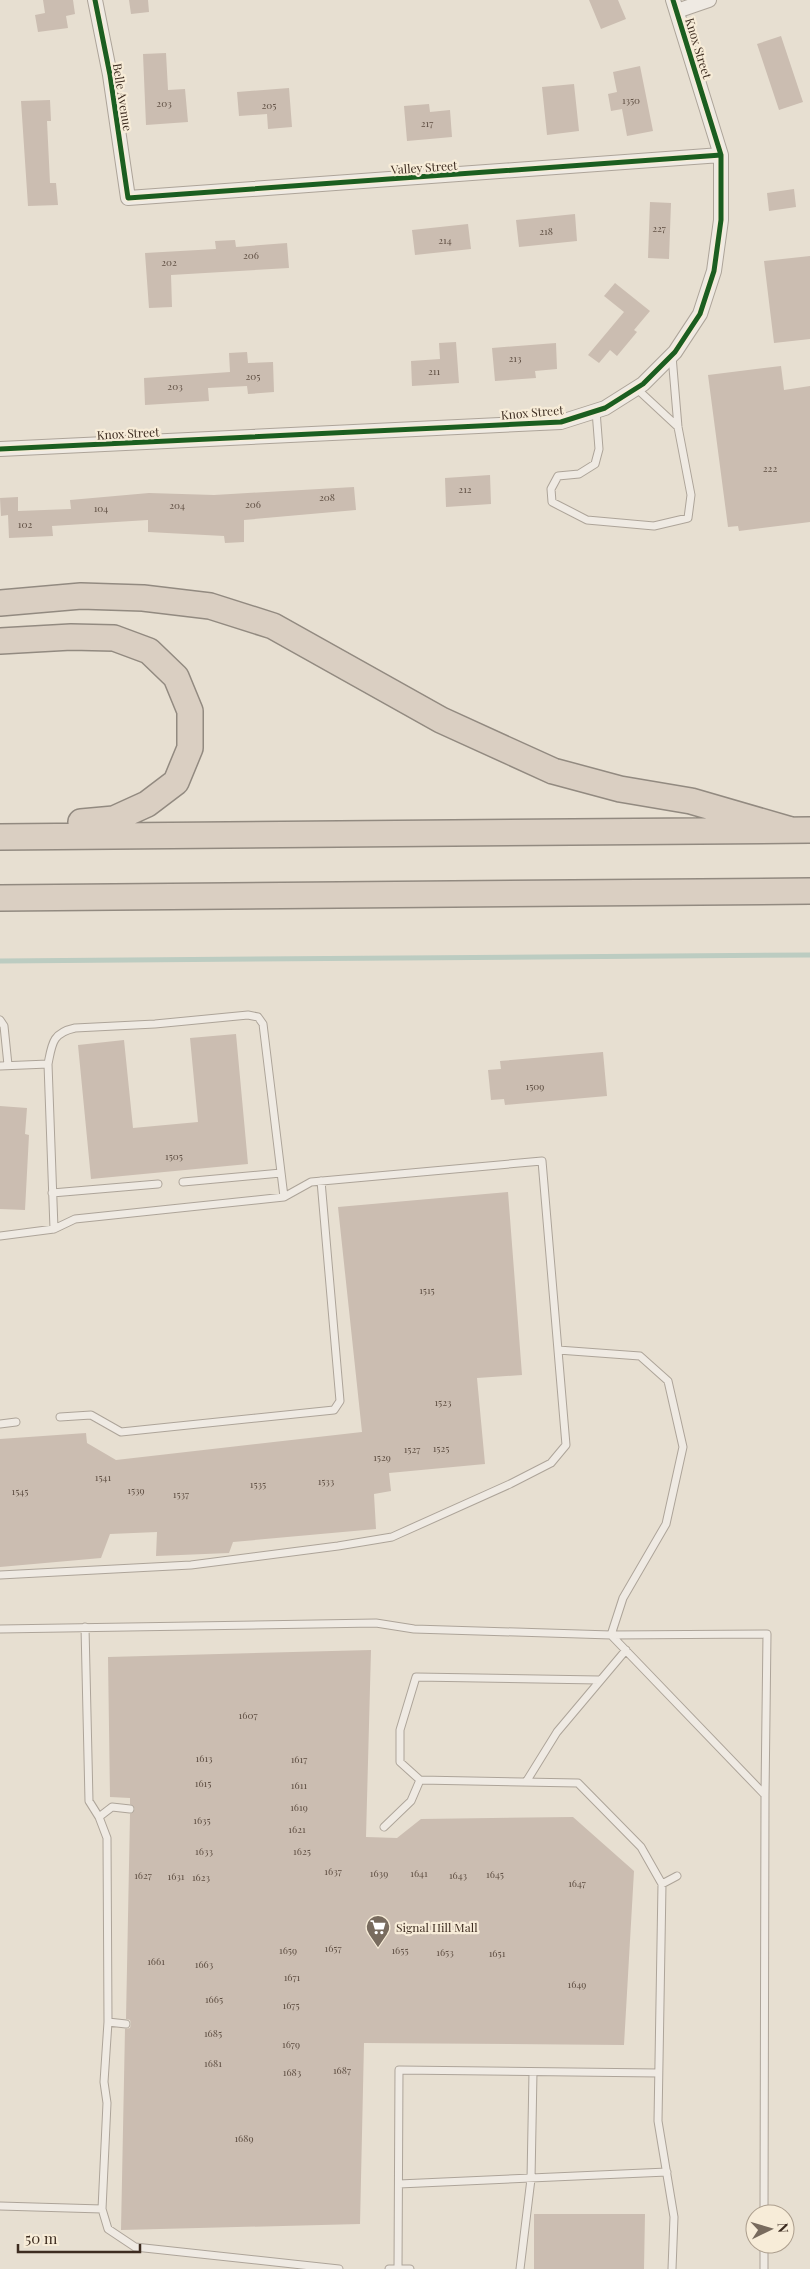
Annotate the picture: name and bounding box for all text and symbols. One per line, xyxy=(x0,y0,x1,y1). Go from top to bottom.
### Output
street label: Knox Street xyxy=(682,16,716,81)
street label: Belle Avenue xyxy=(110,62,136,132)
house number: 1350 xyxy=(622,93,640,107)
house number: 203 xyxy=(156,96,172,110)
house number: 205 xyxy=(262,98,276,112)
house number: 217 xyxy=(421,116,433,130)
street label: Valley Street xyxy=(389,157,458,177)
house number: 227 xyxy=(652,221,666,235)
house number: 218 xyxy=(539,224,553,238)
house number: 214 xyxy=(438,233,452,247)
house number: 206 xyxy=(243,248,259,262)
house number: 202 xyxy=(161,255,177,269)
house number: 213 xyxy=(509,351,522,365)
house number: 211 xyxy=(428,364,440,378)
house number: 205 xyxy=(246,369,260,383)
house number: 203 xyxy=(167,379,183,393)
street label: Knox Street xyxy=(500,401,565,423)
street label: Knox Street xyxy=(96,423,160,443)
house number: 222 xyxy=(763,461,777,475)
house number: 212 xyxy=(458,482,472,496)
house number: 208 xyxy=(319,490,335,504)
house number: 206 xyxy=(245,497,261,511)
house number: 204 xyxy=(169,498,185,512)
house number: 104 xyxy=(94,501,108,515)
house number: 102 xyxy=(18,517,32,531)
house number: 1509 xyxy=(526,1079,544,1093)
house number: 1505 xyxy=(165,1149,183,1163)
house number: 1515 xyxy=(419,1283,435,1297)
house number: 1523 xyxy=(434,1395,452,1409)
house number: 1525 xyxy=(433,1441,449,1455)
house number: 1527 xyxy=(404,1442,420,1456)
house number: 1529 xyxy=(373,1450,391,1464)
house number: 1541 xyxy=(95,1470,111,1484)
house number: 1533 xyxy=(318,1474,335,1488)
house number: 1535 xyxy=(250,1477,266,1491)
house number: 1539 xyxy=(127,1483,145,1497)
house number: 1545 xyxy=(12,1484,28,1498)
house number: 1537 xyxy=(173,1487,189,1501)
house number: 1607 xyxy=(239,1708,257,1722)
house number: 1613 xyxy=(196,1751,213,1765)
house number: 1617 xyxy=(291,1752,307,1766)
house number: 1615 xyxy=(195,1776,211,1790)
house number: 1611 xyxy=(291,1778,307,1792)
house number: 1619 xyxy=(290,1800,308,1814)
house number: 1635 xyxy=(193,1813,211,1827)
house number: 1621 xyxy=(288,1822,306,1836)
house number: 1633 xyxy=(195,1844,213,1858)
house number: 1625 xyxy=(293,1844,311,1858)
house number: 1637 xyxy=(324,1864,342,1878)
house number: 1639 xyxy=(370,1866,388,1880)
house number: 1641 xyxy=(410,1866,428,1880)
house number: 1645 xyxy=(486,1867,504,1881)
house number: 1627 xyxy=(134,1868,152,1882)
house number: 1643 xyxy=(449,1868,468,1882)
house number: 1631 xyxy=(167,1869,185,1883)
house number: 1623 xyxy=(192,1870,211,1884)
house number: 1647 xyxy=(568,1876,586,1890)
supermarket icon: Signal Hill Mall xyxy=(365,1914,391,1948)
place label: Signal Hill Mall xyxy=(396,1919,478,1935)
house number: 1657 xyxy=(324,1941,342,1955)
house number: 1659 xyxy=(279,1943,297,1957)
house number: 1655 xyxy=(391,1943,409,1957)
house number: 1653 xyxy=(436,1945,454,1959)
house number: 1651 xyxy=(489,1946,506,1960)
house number: 1661 xyxy=(147,1954,165,1968)
house number: 1663 xyxy=(195,1957,214,1971)
house number: 1671 xyxy=(284,1970,301,1984)
house number: 1649 xyxy=(568,1977,586,1991)
house number: 1665 xyxy=(205,1992,223,2006)
house number: 1675 xyxy=(282,1998,300,2012)
house number: 1685 xyxy=(204,2026,222,2040)
house number: 1679 xyxy=(282,2037,300,2051)
house number: 1681 xyxy=(204,2056,222,2070)
house number: 1687 xyxy=(333,2063,351,2077)
house number: 1683 xyxy=(283,2065,302,2079)
house number: 1689 xyxy=(234,2131,254,2145)
north arrow xyxy=(745,2204,795,2254)
scale bar xyxy=(18,2222,140,2254)
text: N xyxy=(774,2222,793,2234)
text: 50 m xyxy=(25,2228,58,2248)

